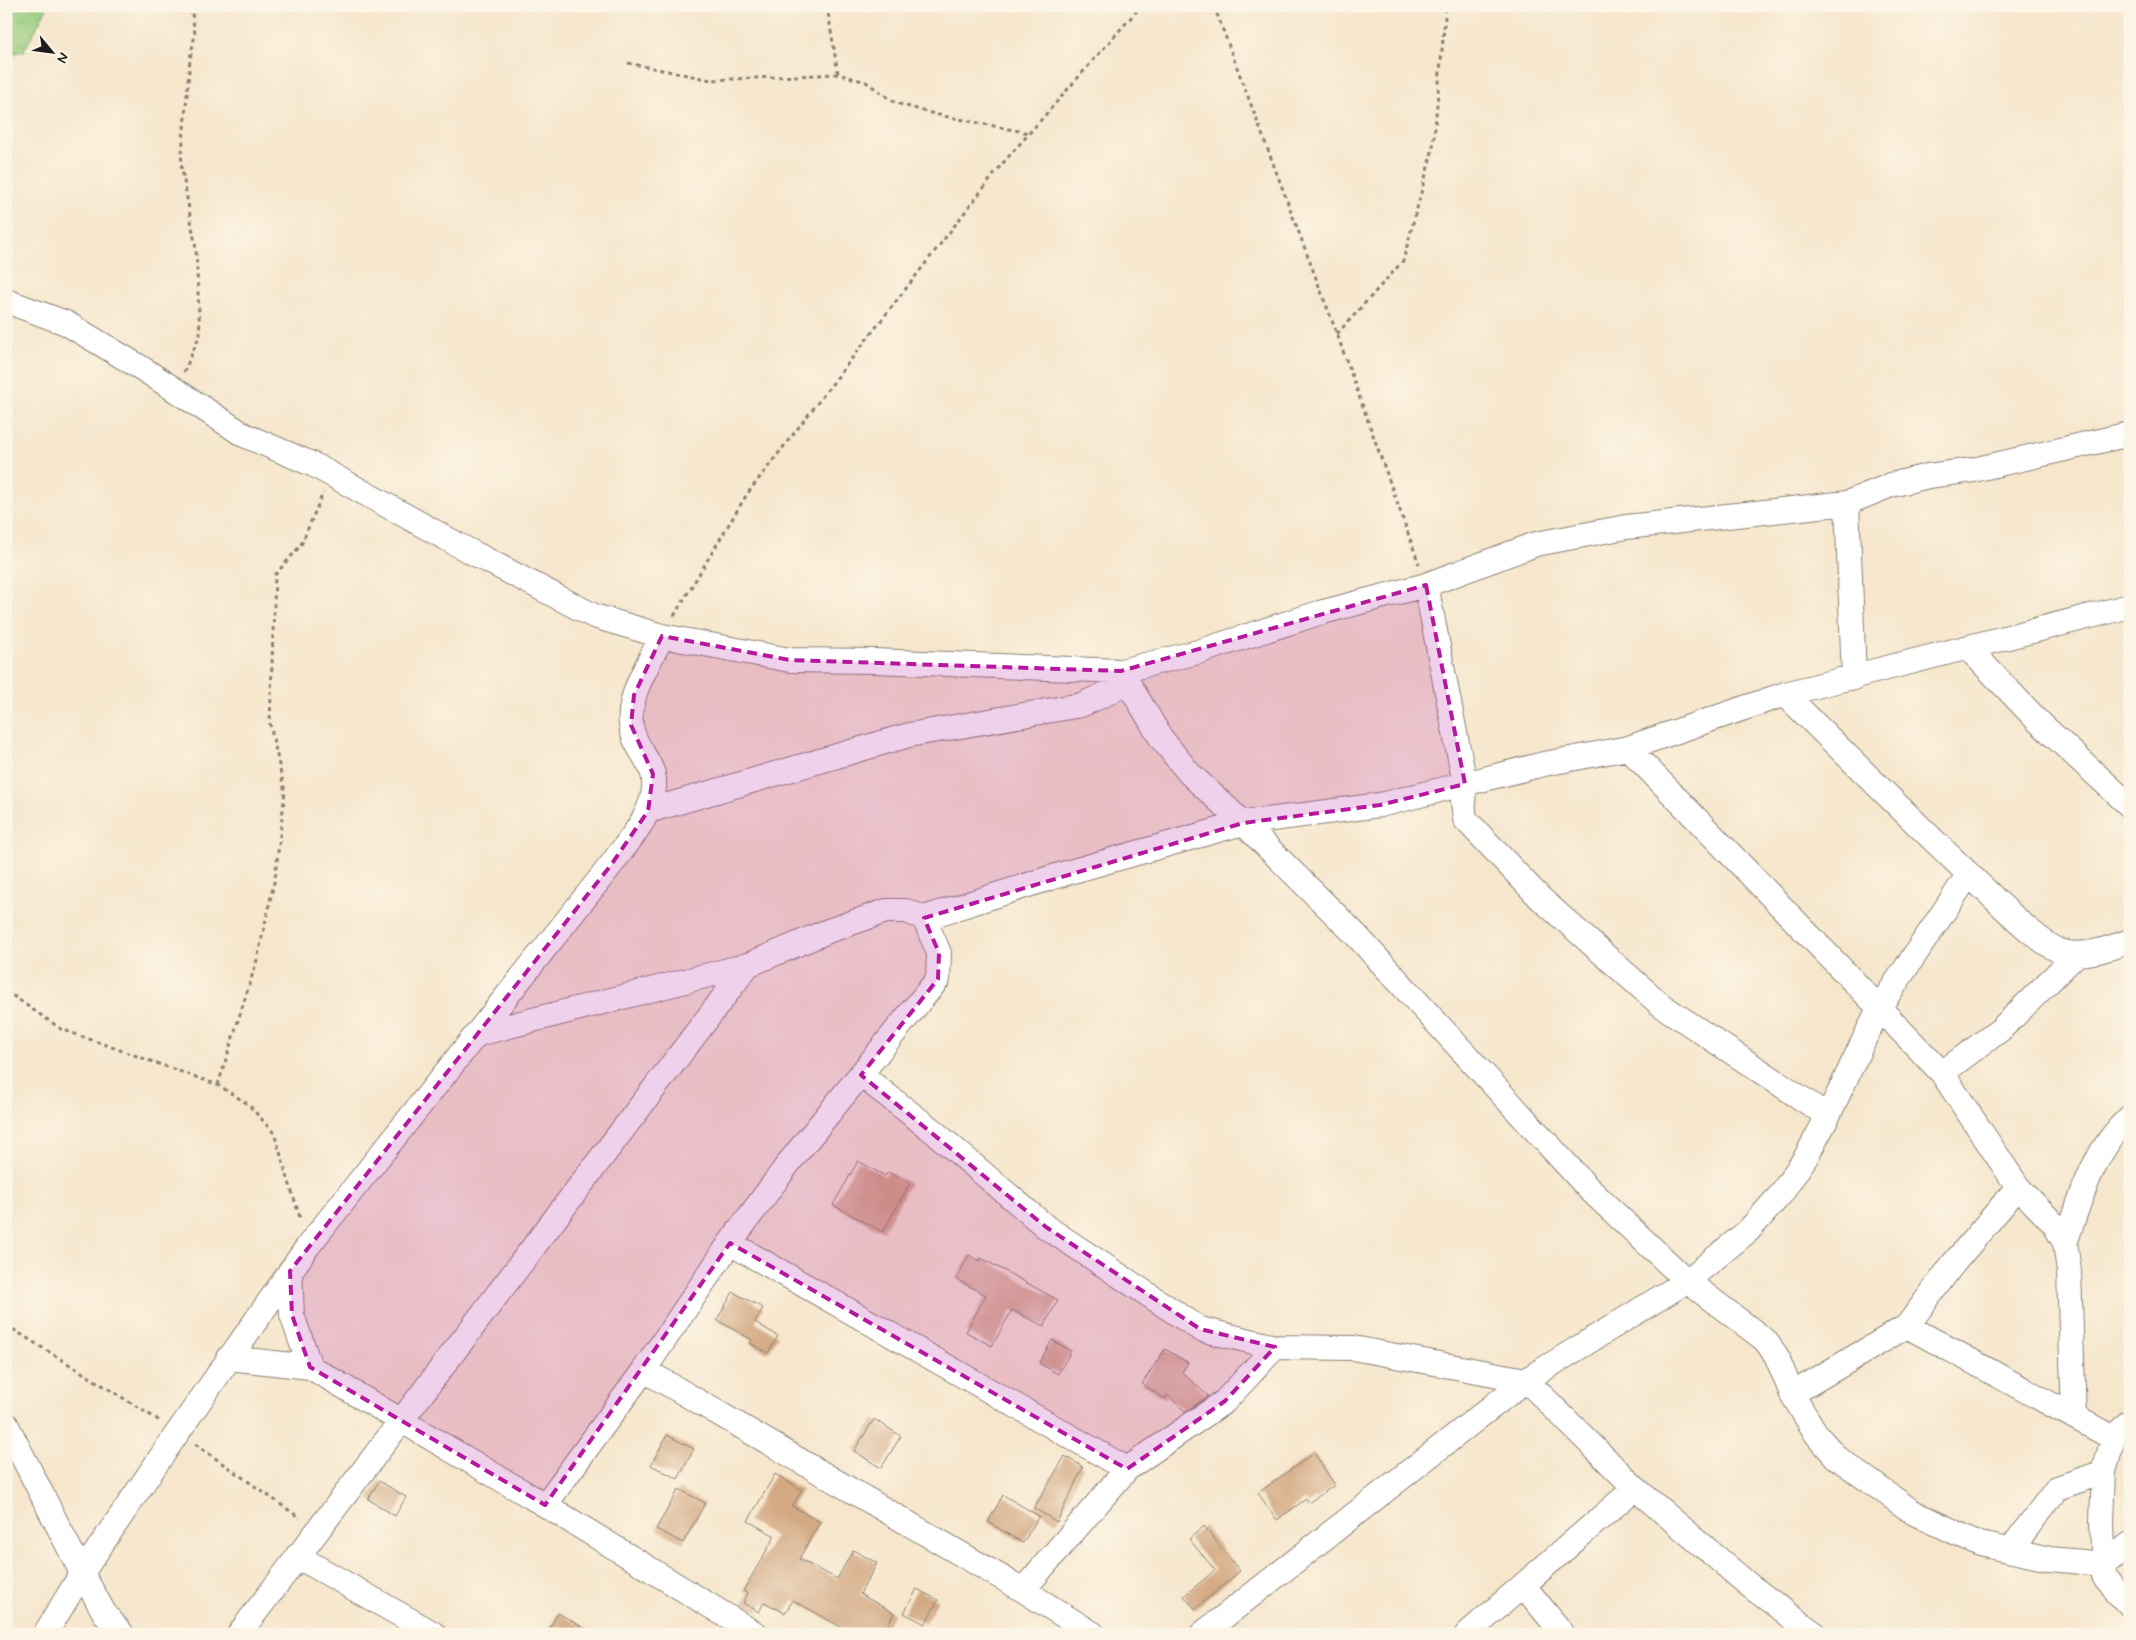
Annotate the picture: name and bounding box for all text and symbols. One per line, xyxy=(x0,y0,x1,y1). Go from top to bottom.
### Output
north arrow xyxy=(28,28,78,78)
text: N xyxy=(52,49,73,66)

